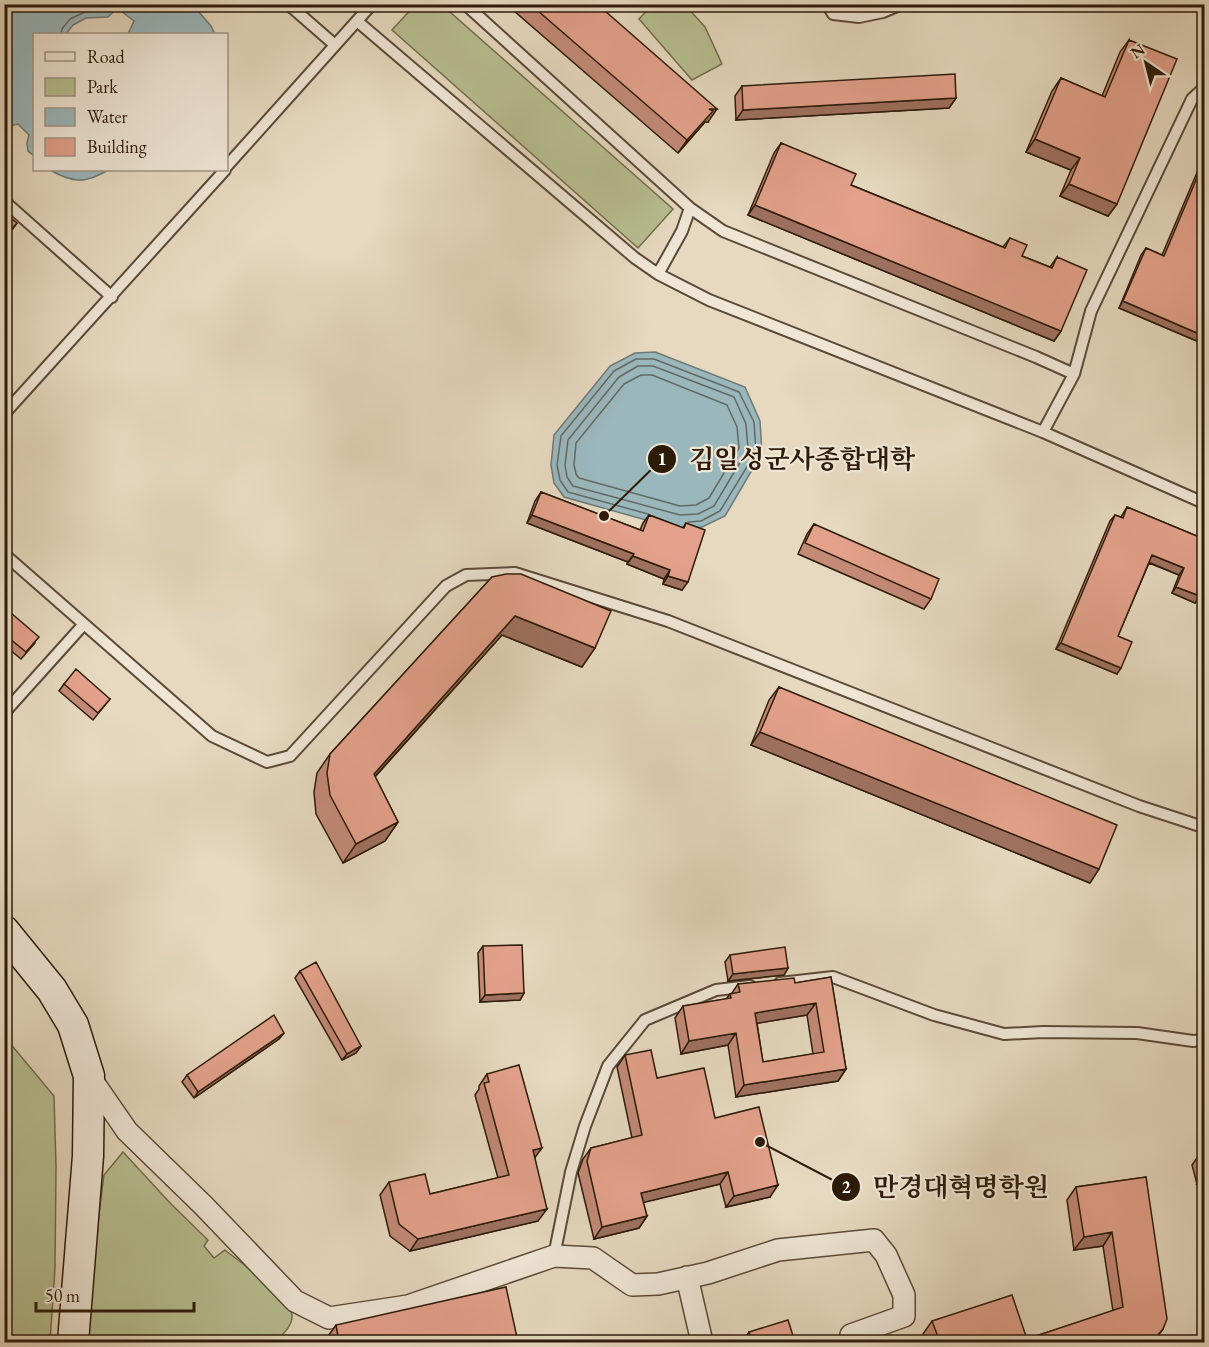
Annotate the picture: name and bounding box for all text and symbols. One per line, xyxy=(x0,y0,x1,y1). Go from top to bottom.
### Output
legend xyxy=(33,33,228,171)
north arrow xyxy=(1116,33,1176,93)
text: N xyxy=(1126,39,1149,63)
text: Road xyxy=(87,45,126,68)
text: Park xyxy=(87,75,118,98)
text: Water xyxy=(87,105,128,128)
text: Building xyxy=(87,135,147,158)
callout: 김일성군사종합대학 xyxy=(647,437,927,481)
text: 김일성군사종합대학 xyxy=(689,442,916,476)
text: 1 xyxy=(657,447,667,470)
callout: 만경대혁명학원 xyxy=(831,1165,1061,1209)
text: 만경대혁명학원 xyxy=(873,1170,1049,1204)
text: 2 xyxy=(841,1175,851,1198)
scale bar xyxy=(36,1275,194,1313)
text: 50 m xyxy=(45,1284,80,1307)

